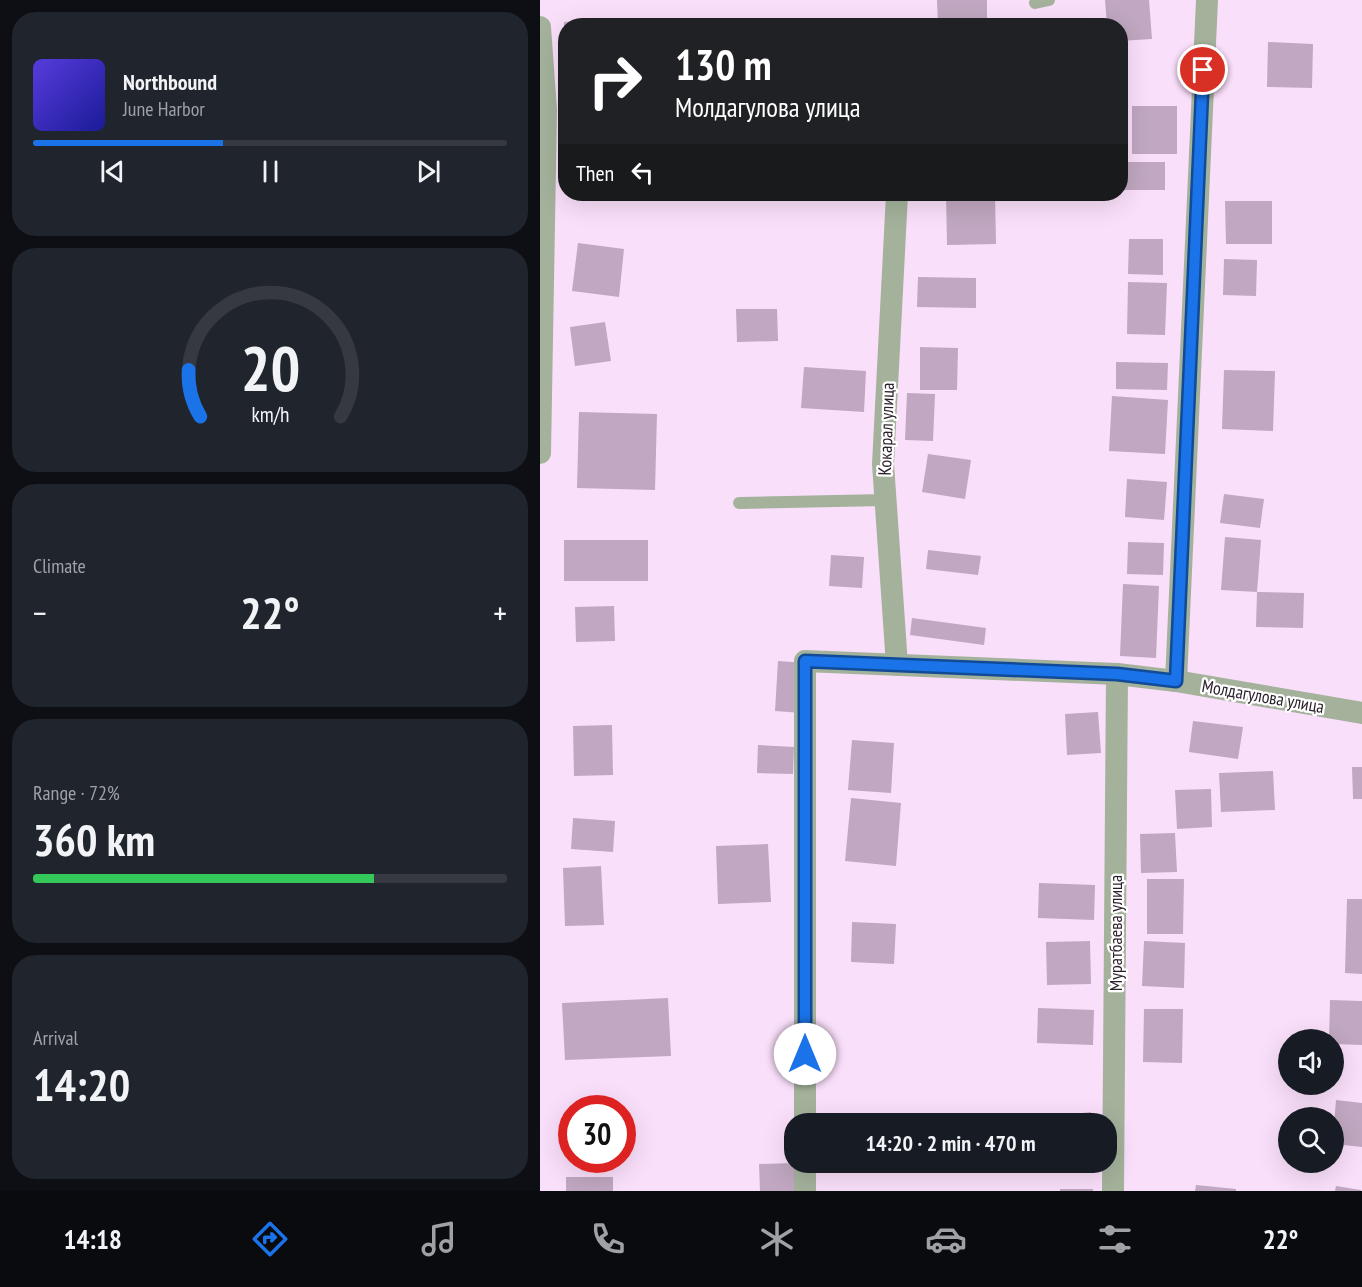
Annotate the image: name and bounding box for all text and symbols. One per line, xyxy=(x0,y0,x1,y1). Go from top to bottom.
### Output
text: 130 m xyxy=(675,37,772,92)
icon: right xyxy=(576,42,654,120)
pin xyxy=(1177,44,1228,95)
icon: arrive xyxy=(1186,53,1219,86)
text: Northbound xyxy=(123,68,217,96)
text: Молдагулова улица xyxy=(675,90,861,124)
text: June Harbor xyxy=(123,96,205,122)
icon: previous xyxy=(96,155,129,188)
icon: pause xyxy=(254,155,287,188)
icon: next xyxy=(412,155,445,188)
icon: left xyxy=(626,156,659,189)
text: Then xyxy=(576,159,614,187)
text: 20 xyxy=(240,327,300,408)
street label: Кокарал улица xyxy=(873,382,899,476)
text: km/h xyxy=(251,400,289,428)
text: Climate xyxy=(33,553,86,579)
text: 22° xyxy=(240,583,300,641)
text: − xyxy=(33,591,47,634)
text: + xyxy=(493,591,507,634)
street label: Молдагулова улица xyxy=(1200,674,1326,718)
text: Range · 72% xyxy=(33,780,120,806)
text: 360 km xyxy=(33,810,155,868)
street label: Муратбаева улица xyxy=(1104,875,1127,991)
position arrow xyxy=(773,1022,837,1086)
text: Arrival xyxy=(33,1025,78,1051)
map controls xyxy=(1278,1029,1344,1173)
button: sound xyxy=(1278,1029,1344,1095)
text: 14:20 xyxy=(33,1055,130,1113)
speed limit sign: 30 xyxy=(558,1095,636,1173)
button: search xyxy=(1278,1107,1344,1173)
text: 14:20 · 2 min · 470 m xyxy=(865,1129,1036,1157)
icon: directions xyxy=(249,1218,291,1260)
icon: music xyxy=(418,1218,460,1260)
icon: phone xyxy=(587,1218,629,1260)
icon: climate xyxy=(756,1218,798,1260)
icon: car xyxy=(925,1218,967,1260)
icon: filters xyxy=(1094,1218,1136,1260)
text: 14:18 xyxy=(63,1222,122,1256)
text: 22° xyxy=(1263,1222,1298,1256)

